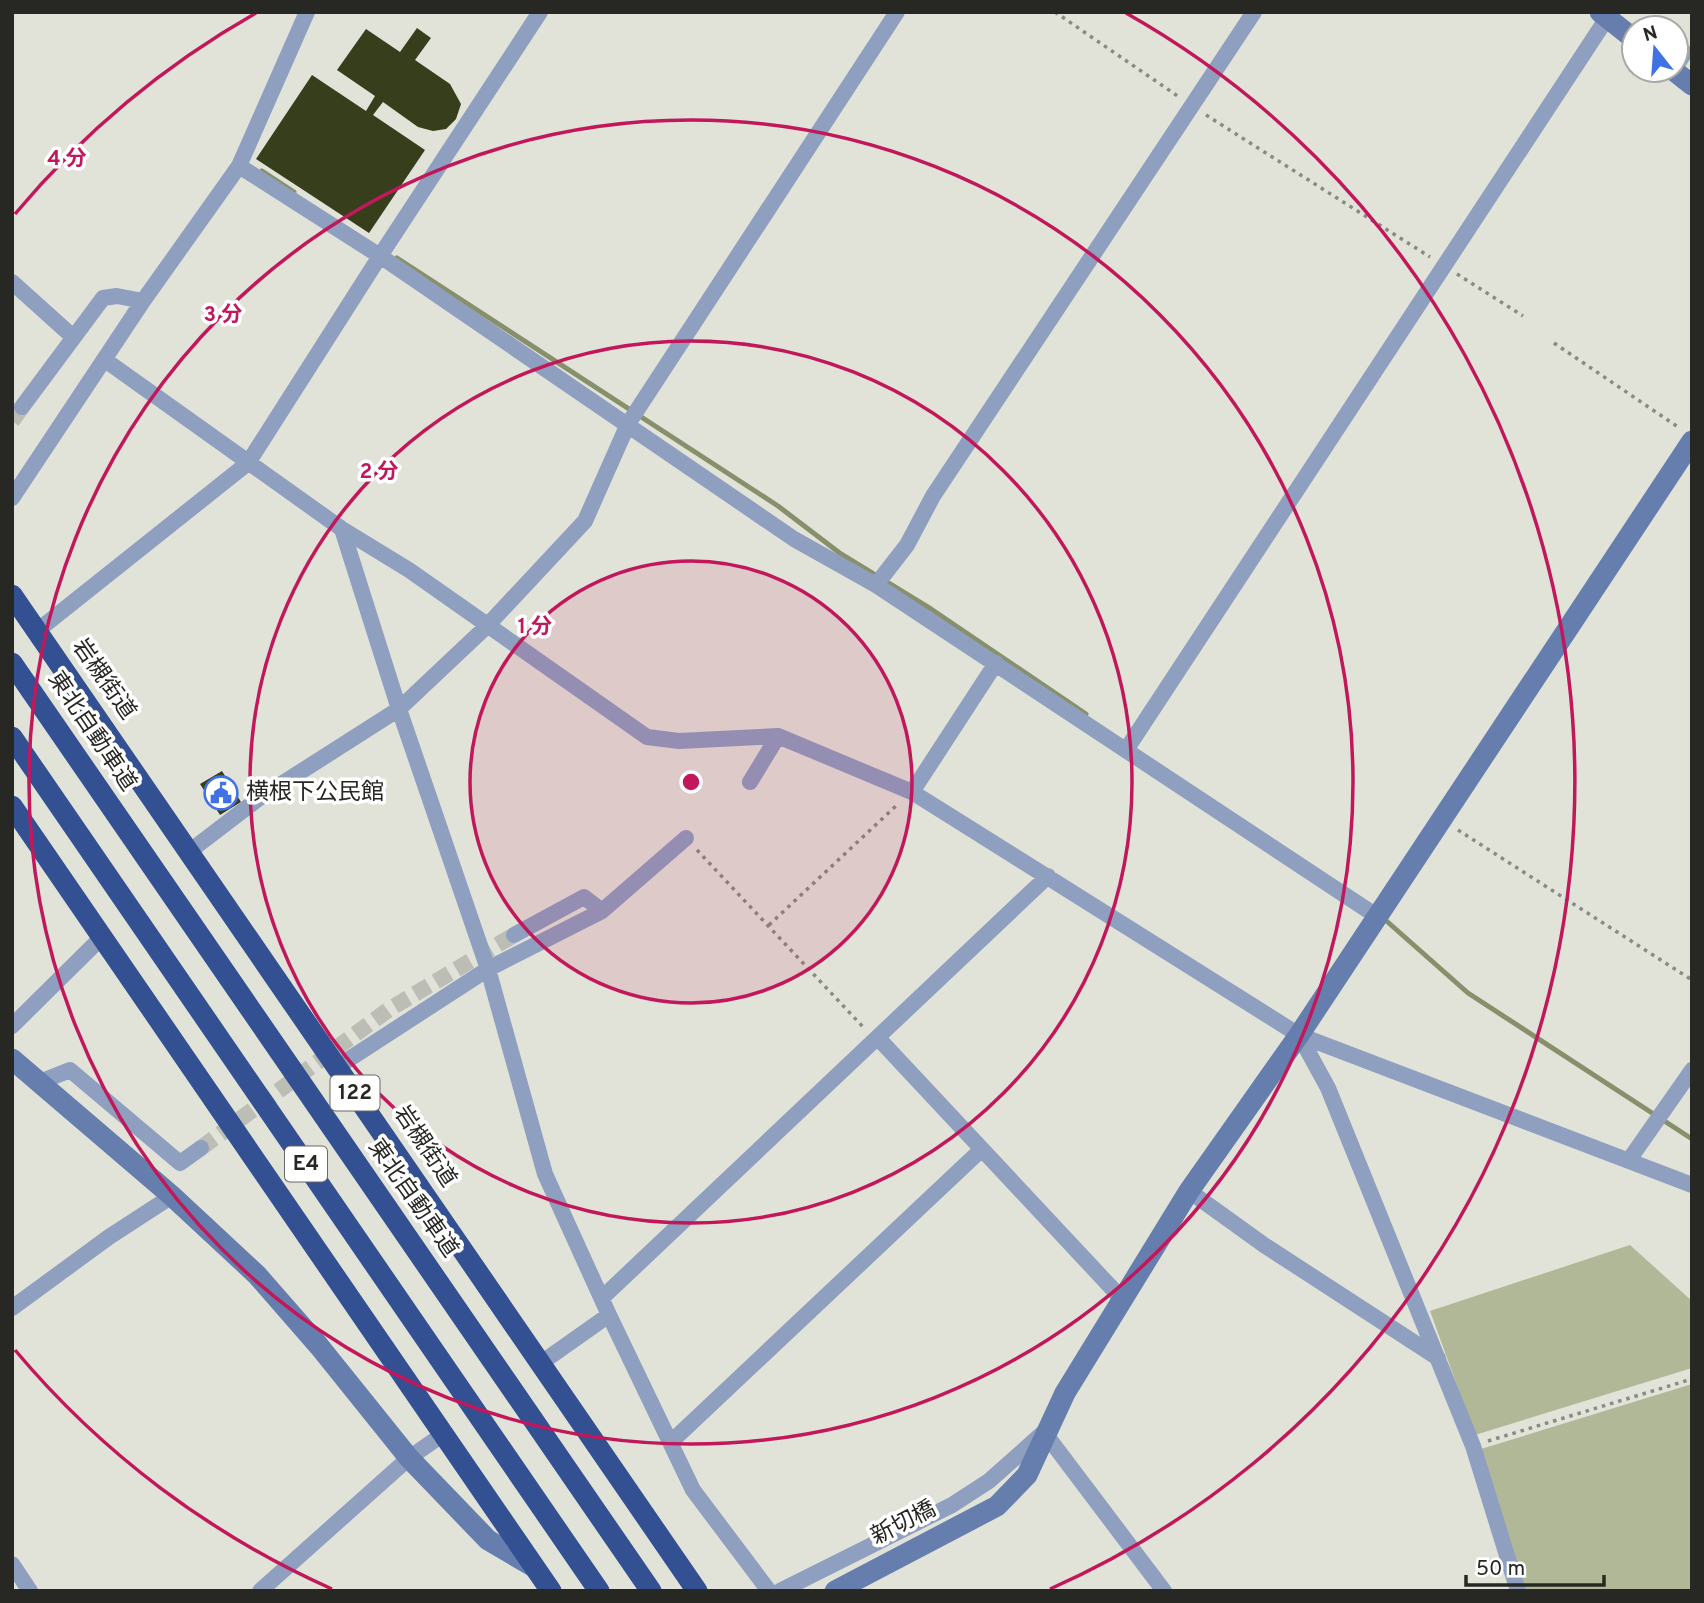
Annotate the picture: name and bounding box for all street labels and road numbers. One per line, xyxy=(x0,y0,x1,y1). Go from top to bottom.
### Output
street label: 岩槻街道 xyxy=(65,634,141,726)
street label: 東北自動車道 xyxy=(40,667,142,797)
road number: 122 xyxy=(330,1076,380,1110)
street label: 岩槻街道 xyxy=(386,1101,462,1193)
street label: 東北自動車道 xyxy=(361,1134,463,1264)
road number: E4 xyxy=(285,1146,327,1182)
street label: 新切橋 xyxy=(867,1495,941,1553)

